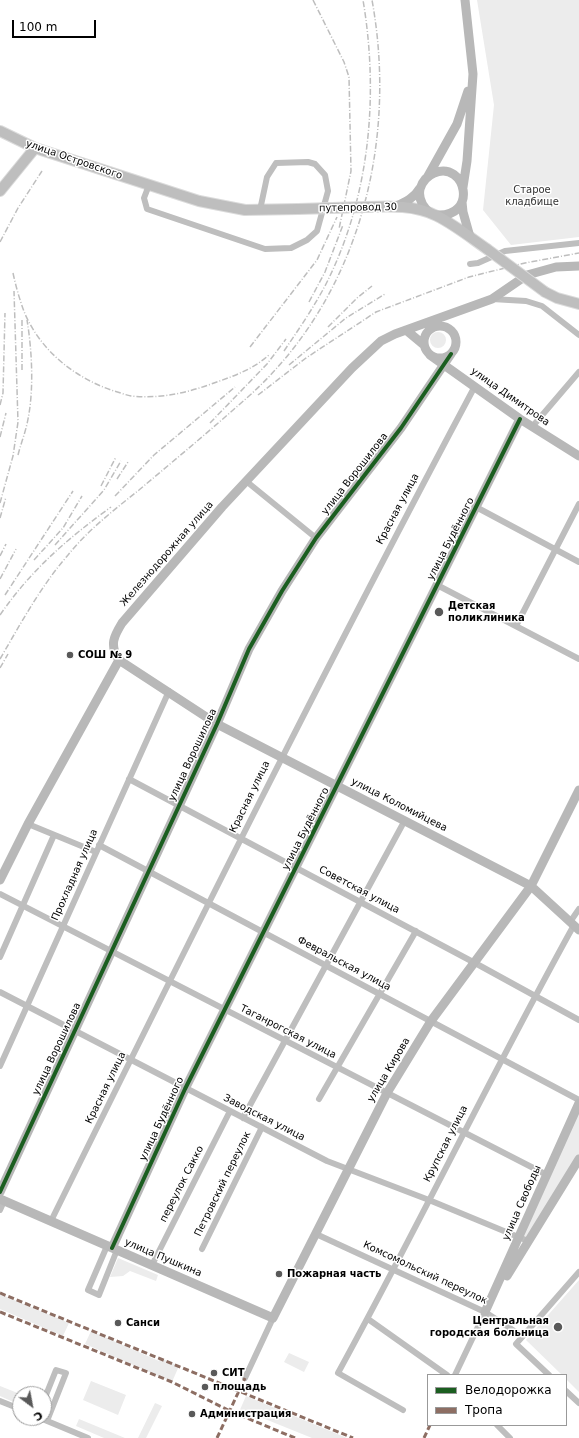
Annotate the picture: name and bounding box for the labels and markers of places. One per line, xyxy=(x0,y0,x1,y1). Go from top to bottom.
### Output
place label: Детская поликлиника xyxy=(448,600,525,624)
marker: Детская поликлиника xyxy=(433,606,445,618)
place label: СОШ № 9 xyxy=(78,649,132,661)
marker: СОШ № 9 xyxy=(65,650,75,660)
place label: Пожарная часть xyxy=(287,1268,381,1280)
marker: Пожарная часть xyxy=(274,1269,284,1279)
place label: Центральная городская больница xyxy=(430,1315,549,1338)
place label: Санси xyxy=(126,1317,160,1329)
marker: Санси xyxy=(113,1318,123,1328)
marker: Центральная городская больница xyxy=(552,1321,564,1333)
place label: СИТ xyxy=(222,1367,245,1379)
marker: СИТ xyxy=(209,1368,219,1378)
place label: площадь xyxy=(213,1381,266,1393)
marker: площадь xyxy=(200,1382,210,1392)
place label: Администрация xyxy=(200,1408,291,1420)
marker: Администрация xyxy=(187,1409,197,1419)

